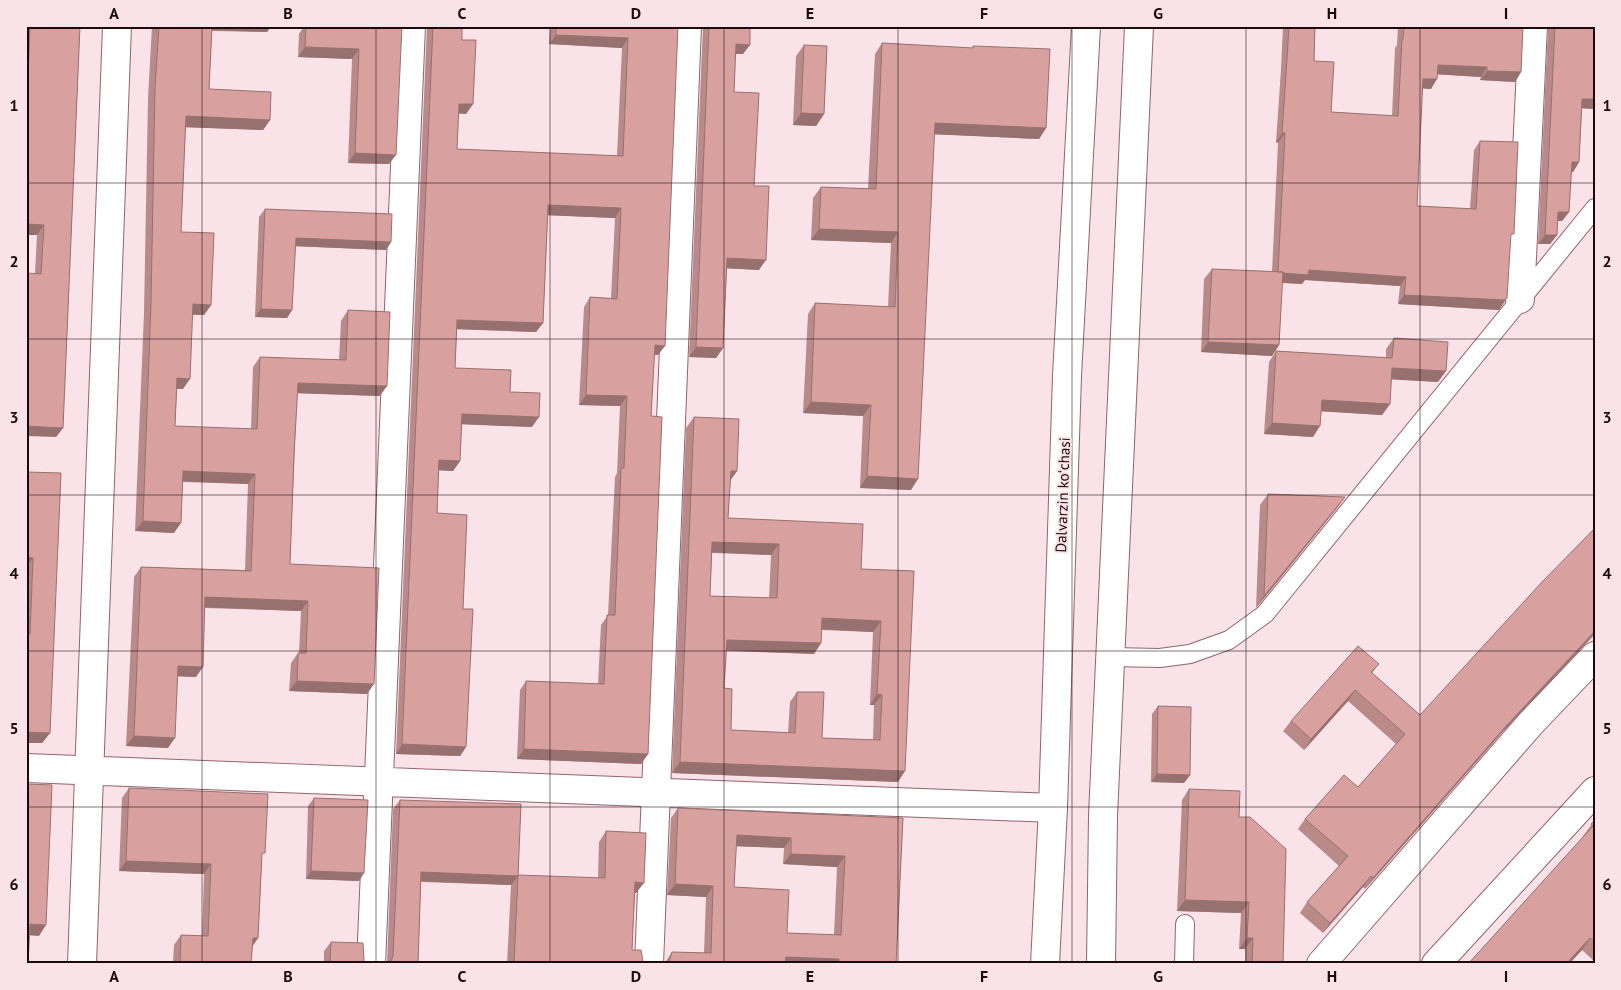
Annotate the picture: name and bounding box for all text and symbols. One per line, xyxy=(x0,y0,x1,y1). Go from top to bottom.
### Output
text: A xyxy=(109,3,119,23)
text: B xyxy=(283,3,293,23)
text: C xyxy=(458,3,467,23)
text: D xyxy=(631,3,641,23)
text: E xyxy=(806,3,814,23)
text: F xyxy=(980,3,988,23)
text: G xyxy=(1153,3,1163,23)
text: H xyxy=(1327,3,1337,23)
text: I xyxy=(1504,3,1508,23)
text: 1 xyxy=(9,95,19,115)
text: 1 xyxy=(1602,95,1612,115)
text: 2 xyxy=(9,251,19,271)
text: 2 xyxy=(1602,251,1612,271)
text: 3 xyxy=(9,407,19,427)
text: 3 xyxy=(1602,407,1612,427)
street label: Dalvarzin koʻchasi xyxy=(1051,437,1074,553)
text: 4 xyxy=(9,563,19,583)
text: 4 xyxy=(1602,563,1612,583)
text: 5 xyxy=(9,718,19,738)
text: 5 xyxy=(1602,718,1612,738)
text: 6 xyxy=(9,874,19,894)
text: 6 xyxy=(1602,874,1612,894)
text: A xyxy=(109,966,119,986)
text: B xyxy=(283,966,293,986)
text: C xyxy=(458,966,467,986)
text: D xyxy=(631,966,641,986)
text: E xyxy=(806,966,814,986)
text: F xyxy=(980,966,988,986)
text: G xyxy=(1153,966,1163,986)
text: H xyxy=(1327,966,1337,986)
text: I xyxy=(1504,966,1508,986)

